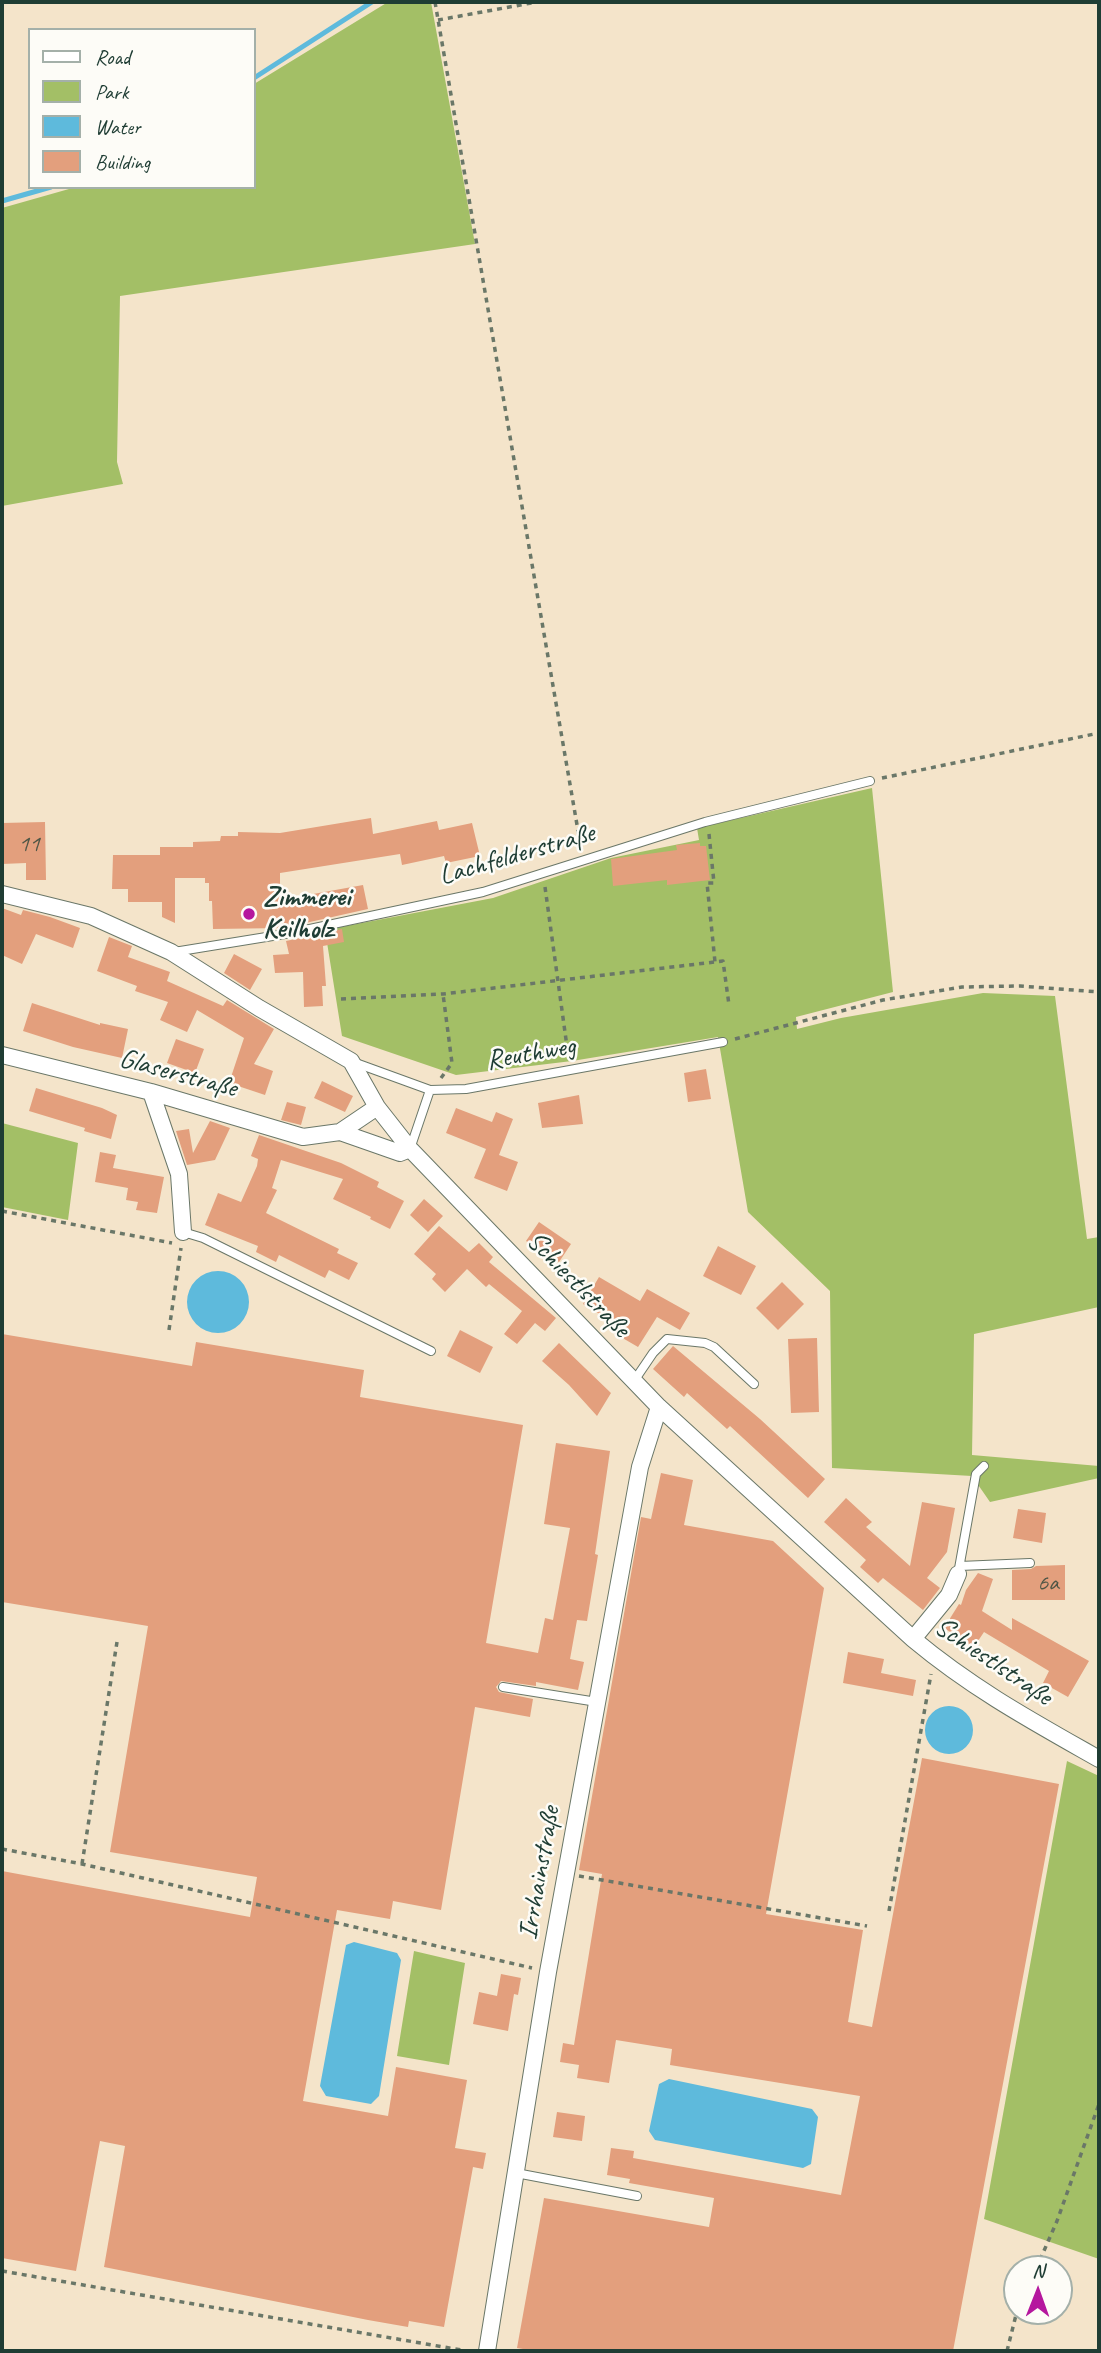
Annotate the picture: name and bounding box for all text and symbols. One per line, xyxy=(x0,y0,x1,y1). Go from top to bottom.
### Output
legend xyxy=(28,28,256,189)
text: Road xyxy=(95,44,130,70)
text: Park xyxy=(95,79,128,105)
text: Water xyxy=(95,114,141,140)
text: Building xyxy=(95,149,150,175)
street label: Lachfelderstraße xyxy=(435,817,599,893)
house number: 11 xyxy=(18,831,40,859)
place label: Zimmerei Keilholz xyxy=(263,881,350,947)
marker: Zimmerei Keilholz xyxy=(241,906,257,922)
street label: Reuthweg xyxy=(484,1030,578,1078)
street label: Glaserstraße xyxy=(116,1042,240,1106)
street label: Schiestlstraße xyxy=(519,1225,637,1345)
house number: 6a xyxy=(1037,1570,1059,1598)
street label: Schiestlstraße xyxy=(928,1610,1058,1714)
street label: Irrhainstraße xyxy=(512,1804,568,1942)
north arrow xyxy=(1003,2255,1073,2325)
text: N xyxy=(1032,2259,1044,2283)

